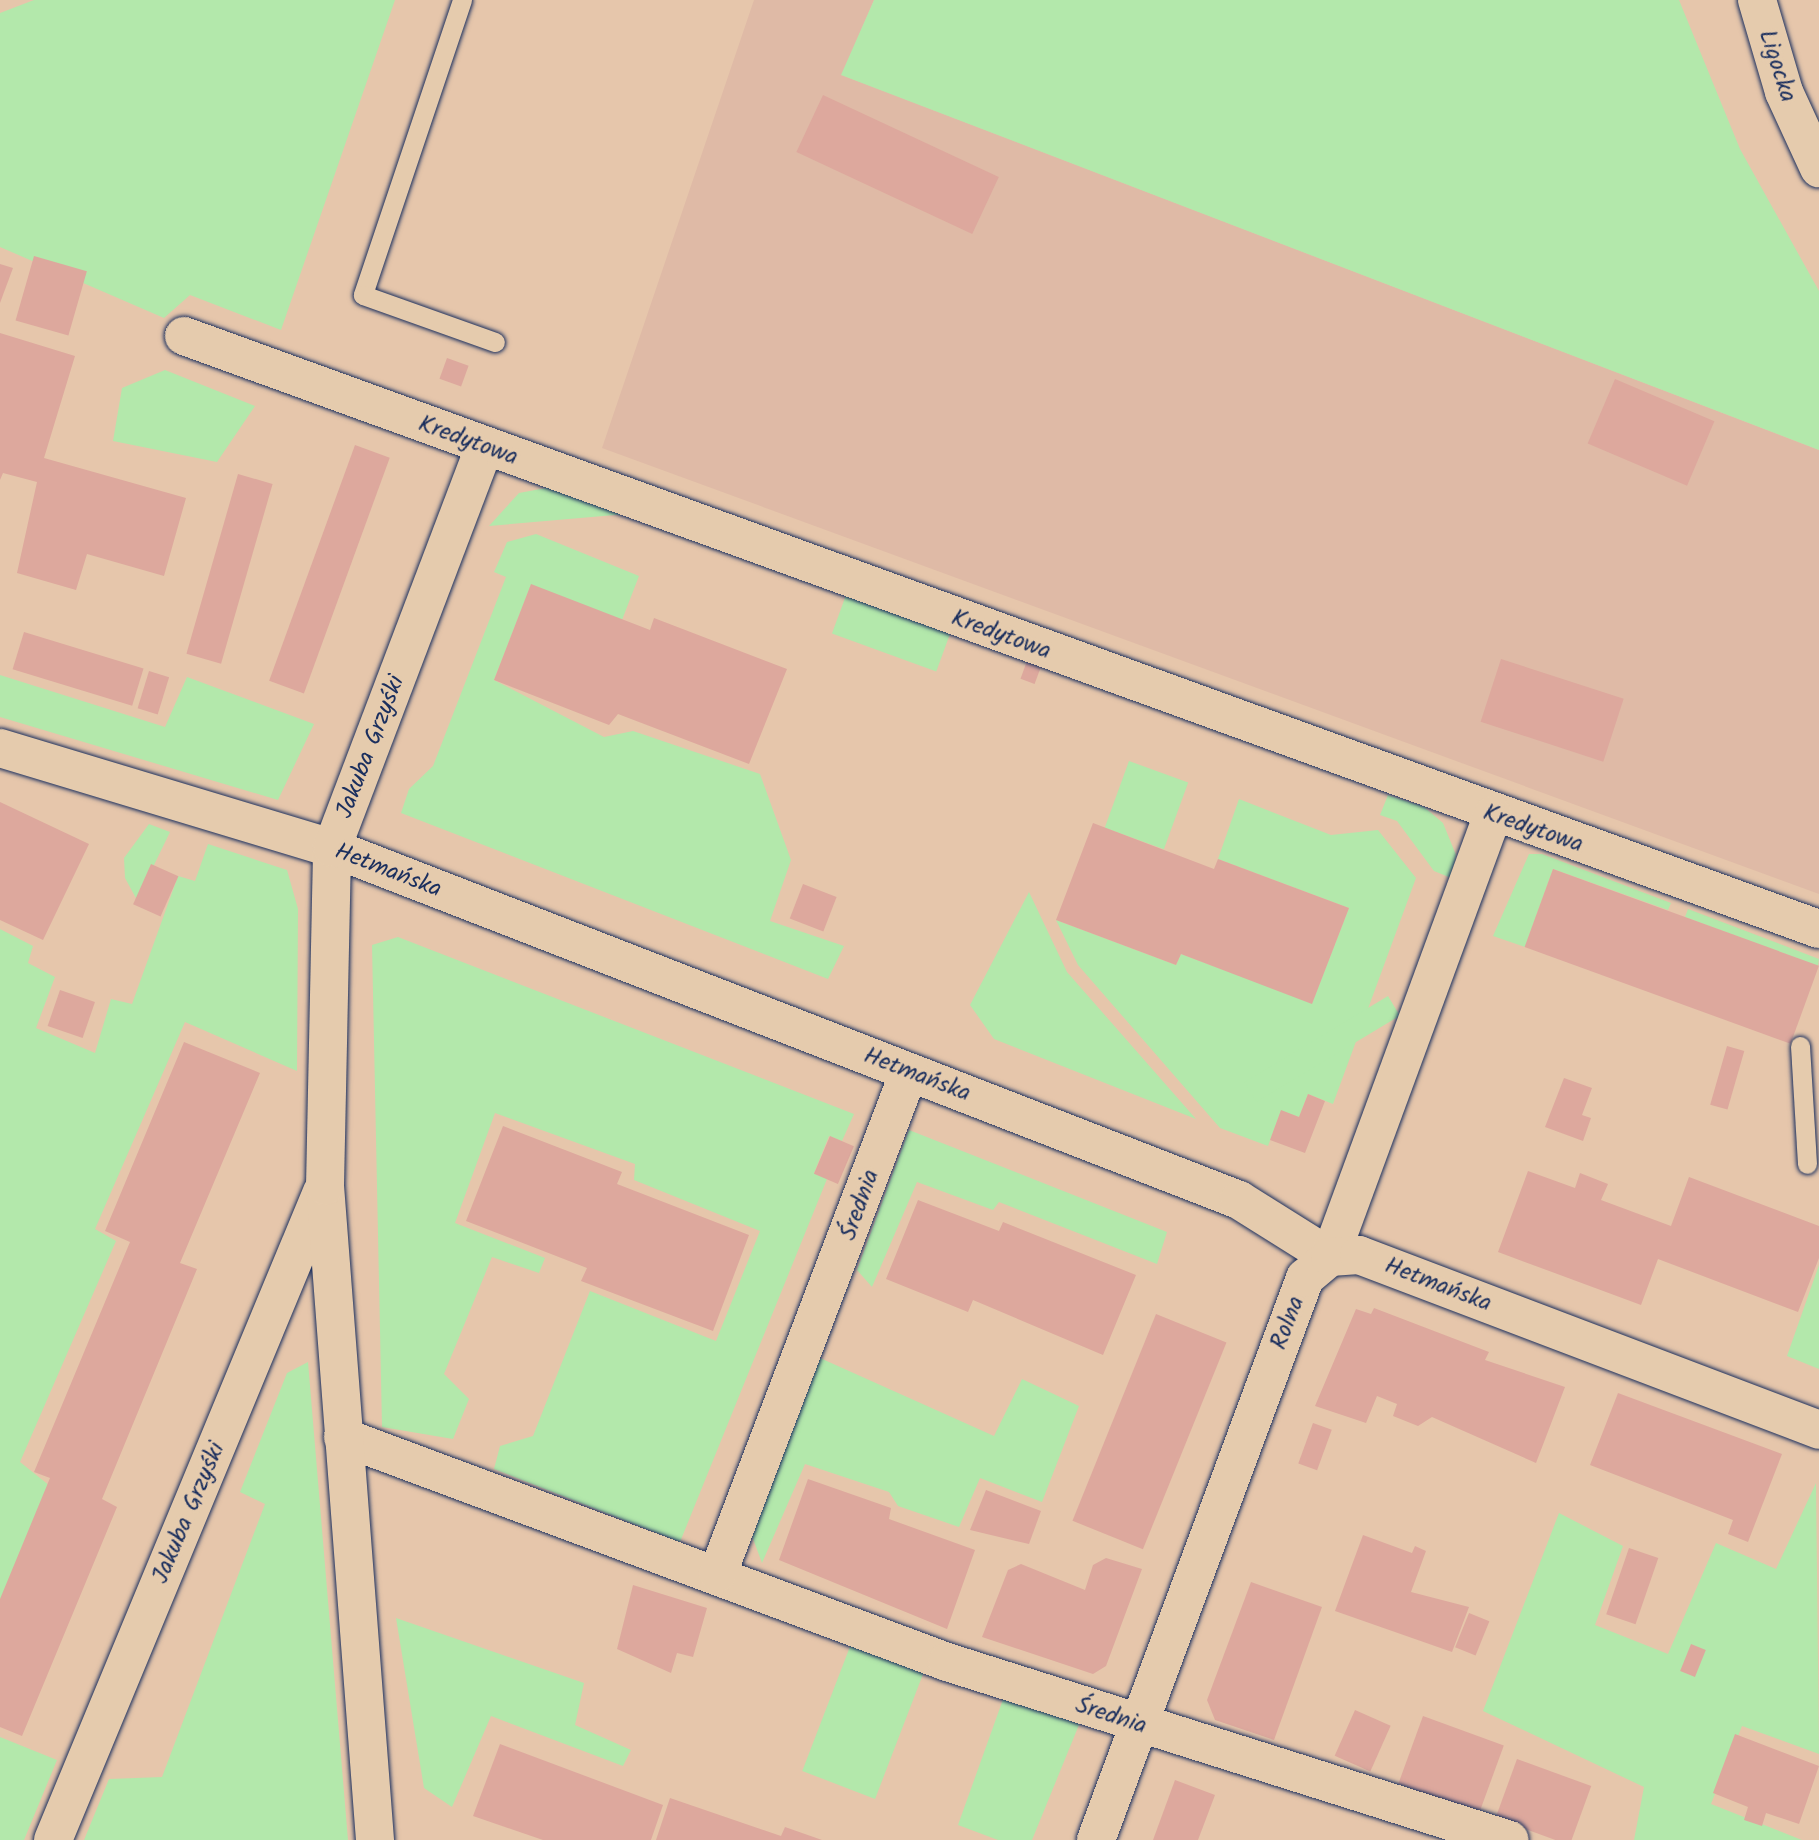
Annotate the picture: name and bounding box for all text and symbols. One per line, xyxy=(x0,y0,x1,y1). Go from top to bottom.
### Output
street label: Ligocka xyxy=(1752,26,1802,106)
street label: Kredytowa xyxy=(414,410,522,472)
street label: Kredytowa xyxy=(947,604,1055,666)
street label: Jakuba Grzyśki xyxy=(331,672,411,822)
street label: Kredytowa xyxy=(1479,798,1587,860)
street label: Hetmańska xyxy=(331,837,445,905)
street label: Hetmańska xyxy=(860,1041,974,1109)
street label: Średnia xyxy=(834,1166,886,1244)
street label: Hetmańska xyxy=(1381,1251,1495,1319)
street label: Rolna xyxy=(1265,1292,1311,1354)
street label: Jakuba Grzyśki xyxy=(146,1438,232,1588)
street label: Średnia xyxy=(1072,1691,1150,1741)

